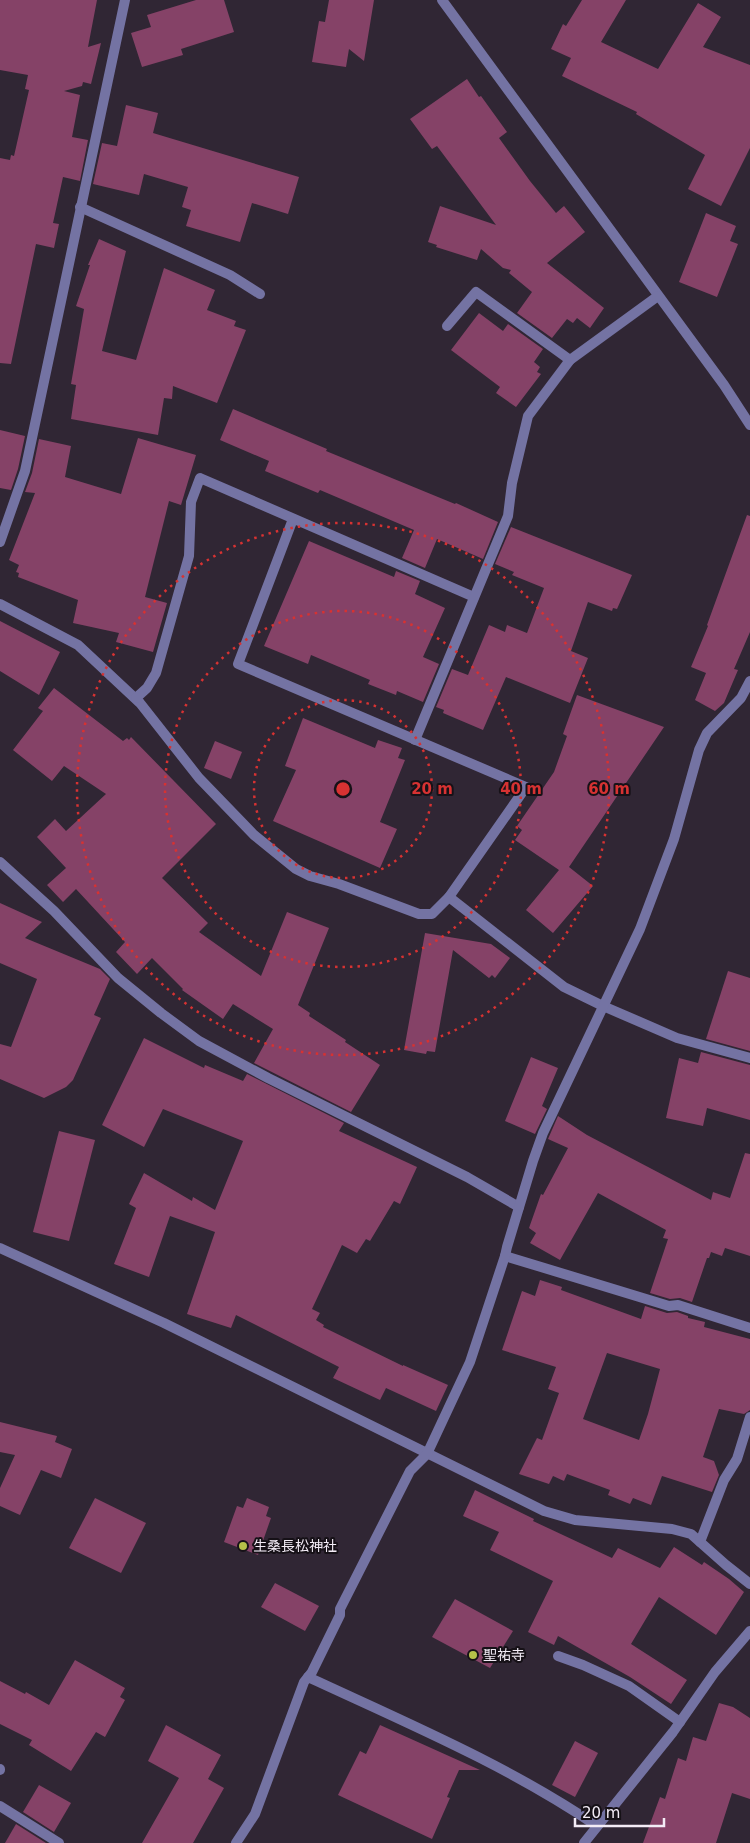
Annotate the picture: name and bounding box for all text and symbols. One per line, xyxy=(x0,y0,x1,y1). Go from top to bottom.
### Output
centre of rings xyxy=(334,780,352,798)
text: 20 m xyxy=(411,780,453,798)
text: 40 m xyxy=(500,780,542,798)
text: 60 m xyxy=(588,780,630,798)
place label: 生桑長松神社 xyxy=(253,1538,337,1554)
marker: 生桑長松神社 xyxy=(237,1540,249,1552)
place label: 聖祐寺 xyxy=(483,1647,525,1663)
marker: 聖祐寺 xyxy=(467,1649,479,1661)
scale bar xyxy=(575,1796,664,1828)
text: 20 m xyxy=(582,1804,620,1822)

